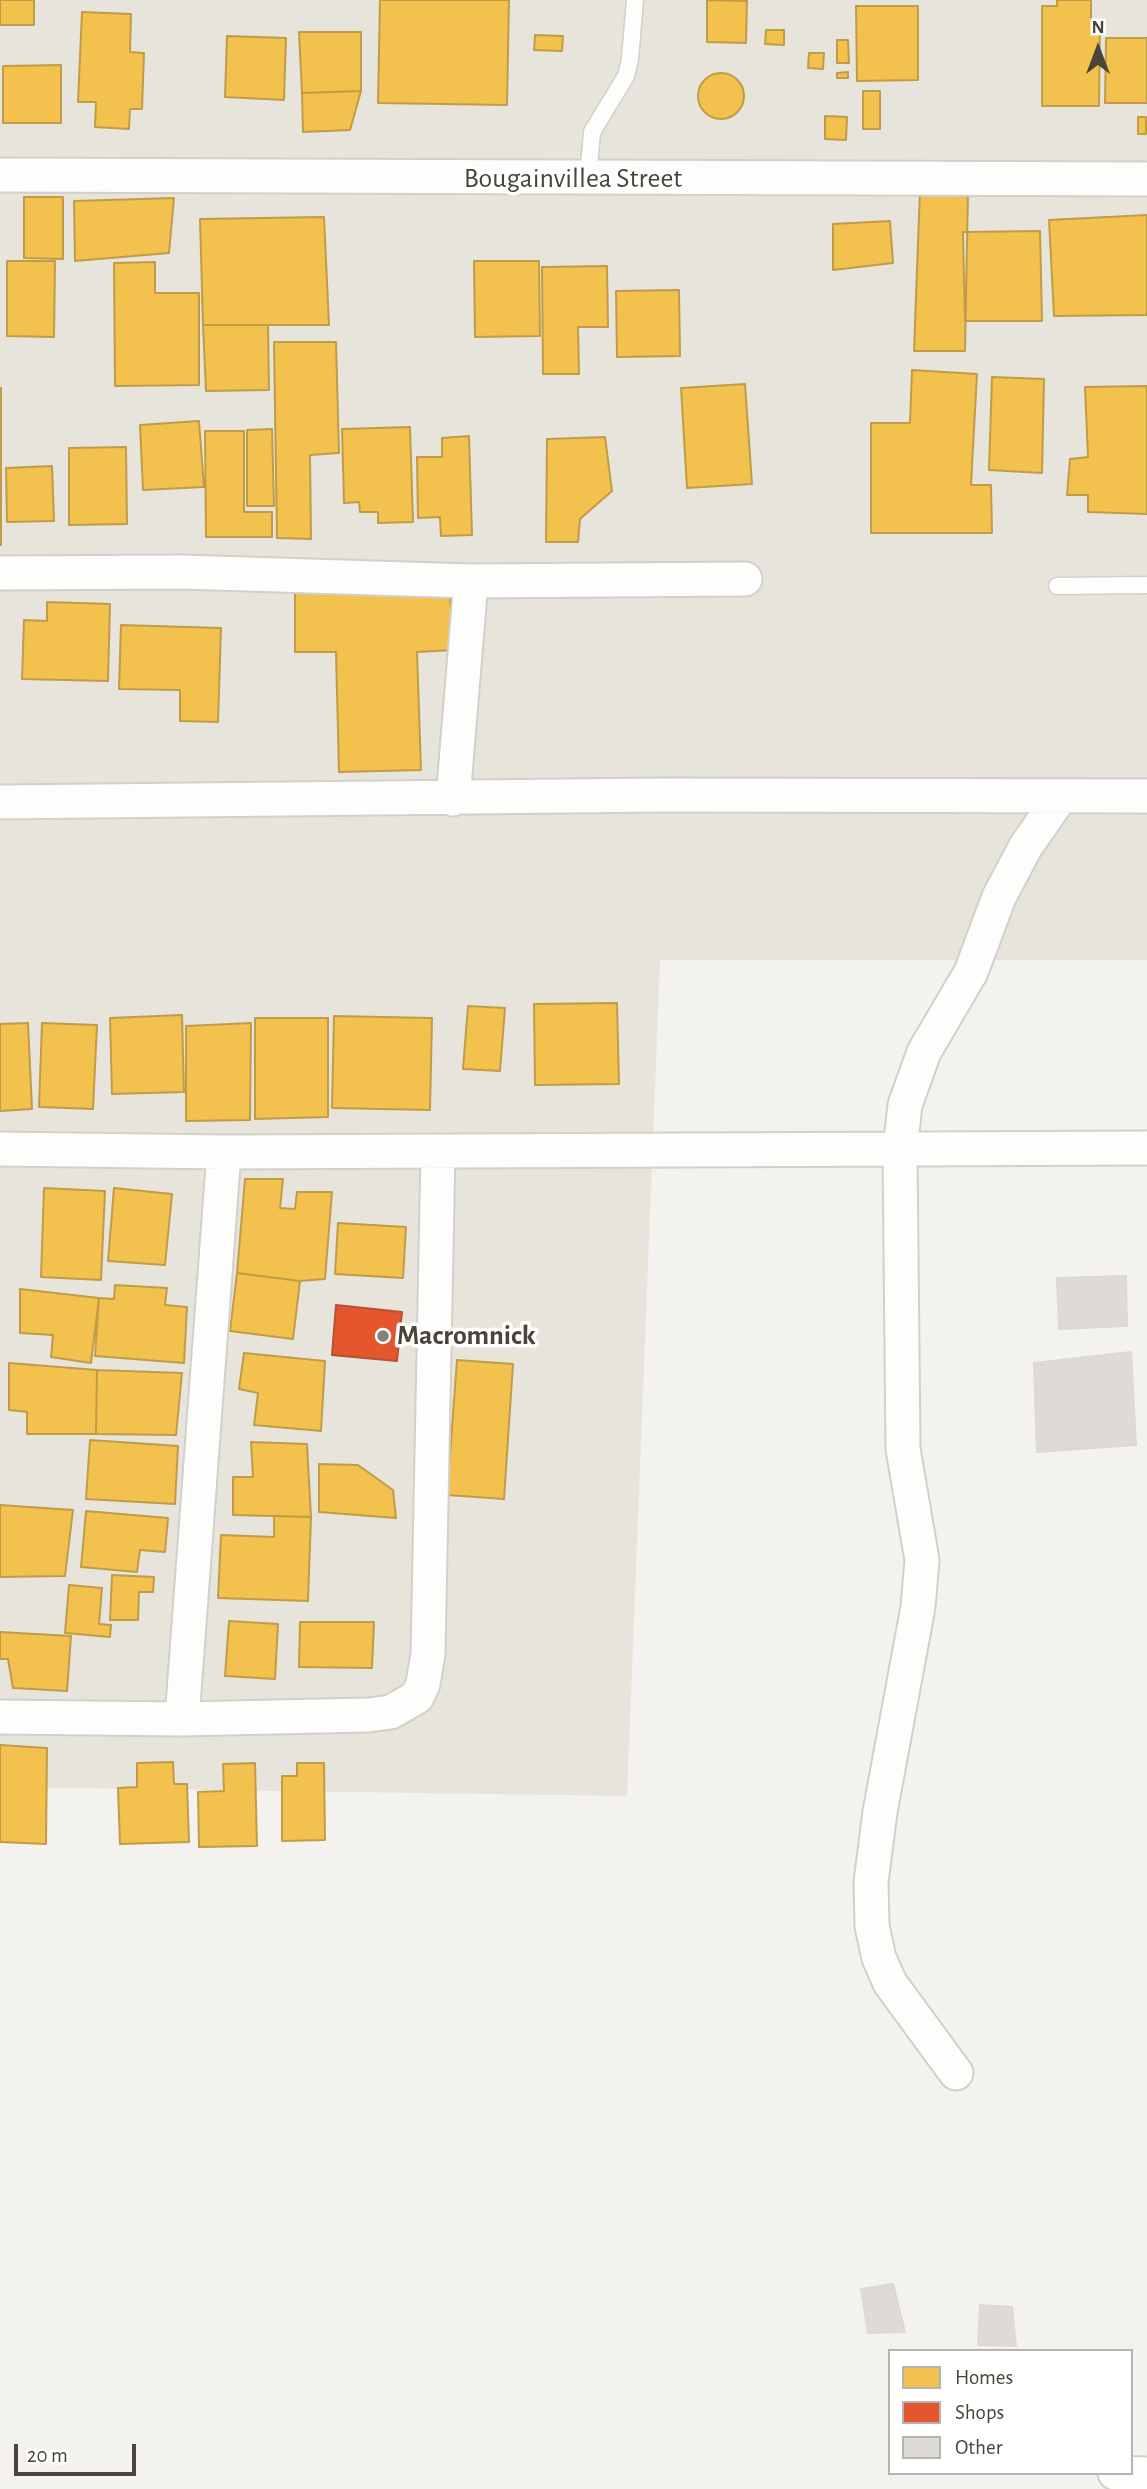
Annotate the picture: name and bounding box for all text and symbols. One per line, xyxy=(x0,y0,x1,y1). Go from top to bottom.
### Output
north arrow xyxy=(1063,14,1133,84)
text: N xyxy=(1091,18,1105,37)
street label: Bougainvillea Street xyxy=(464,162,682,196)
place label: Macromnick xyxy=(397,1319,536,1353)
marker: Macromnick xyxy=(375,1328,391,1344)
legend xyxy=(888,2349,1133,2475)
text: Homes xyxy=(955,2367,1013,2388)
text: Shops xyxy=(955,2402,1004,2423)
scale bar xyxy=(18,2430,140,2474)
text: Other xyxy=(955,2437,1002,2458)
text: 20 m xyxy=(27,2445,68,2466)

